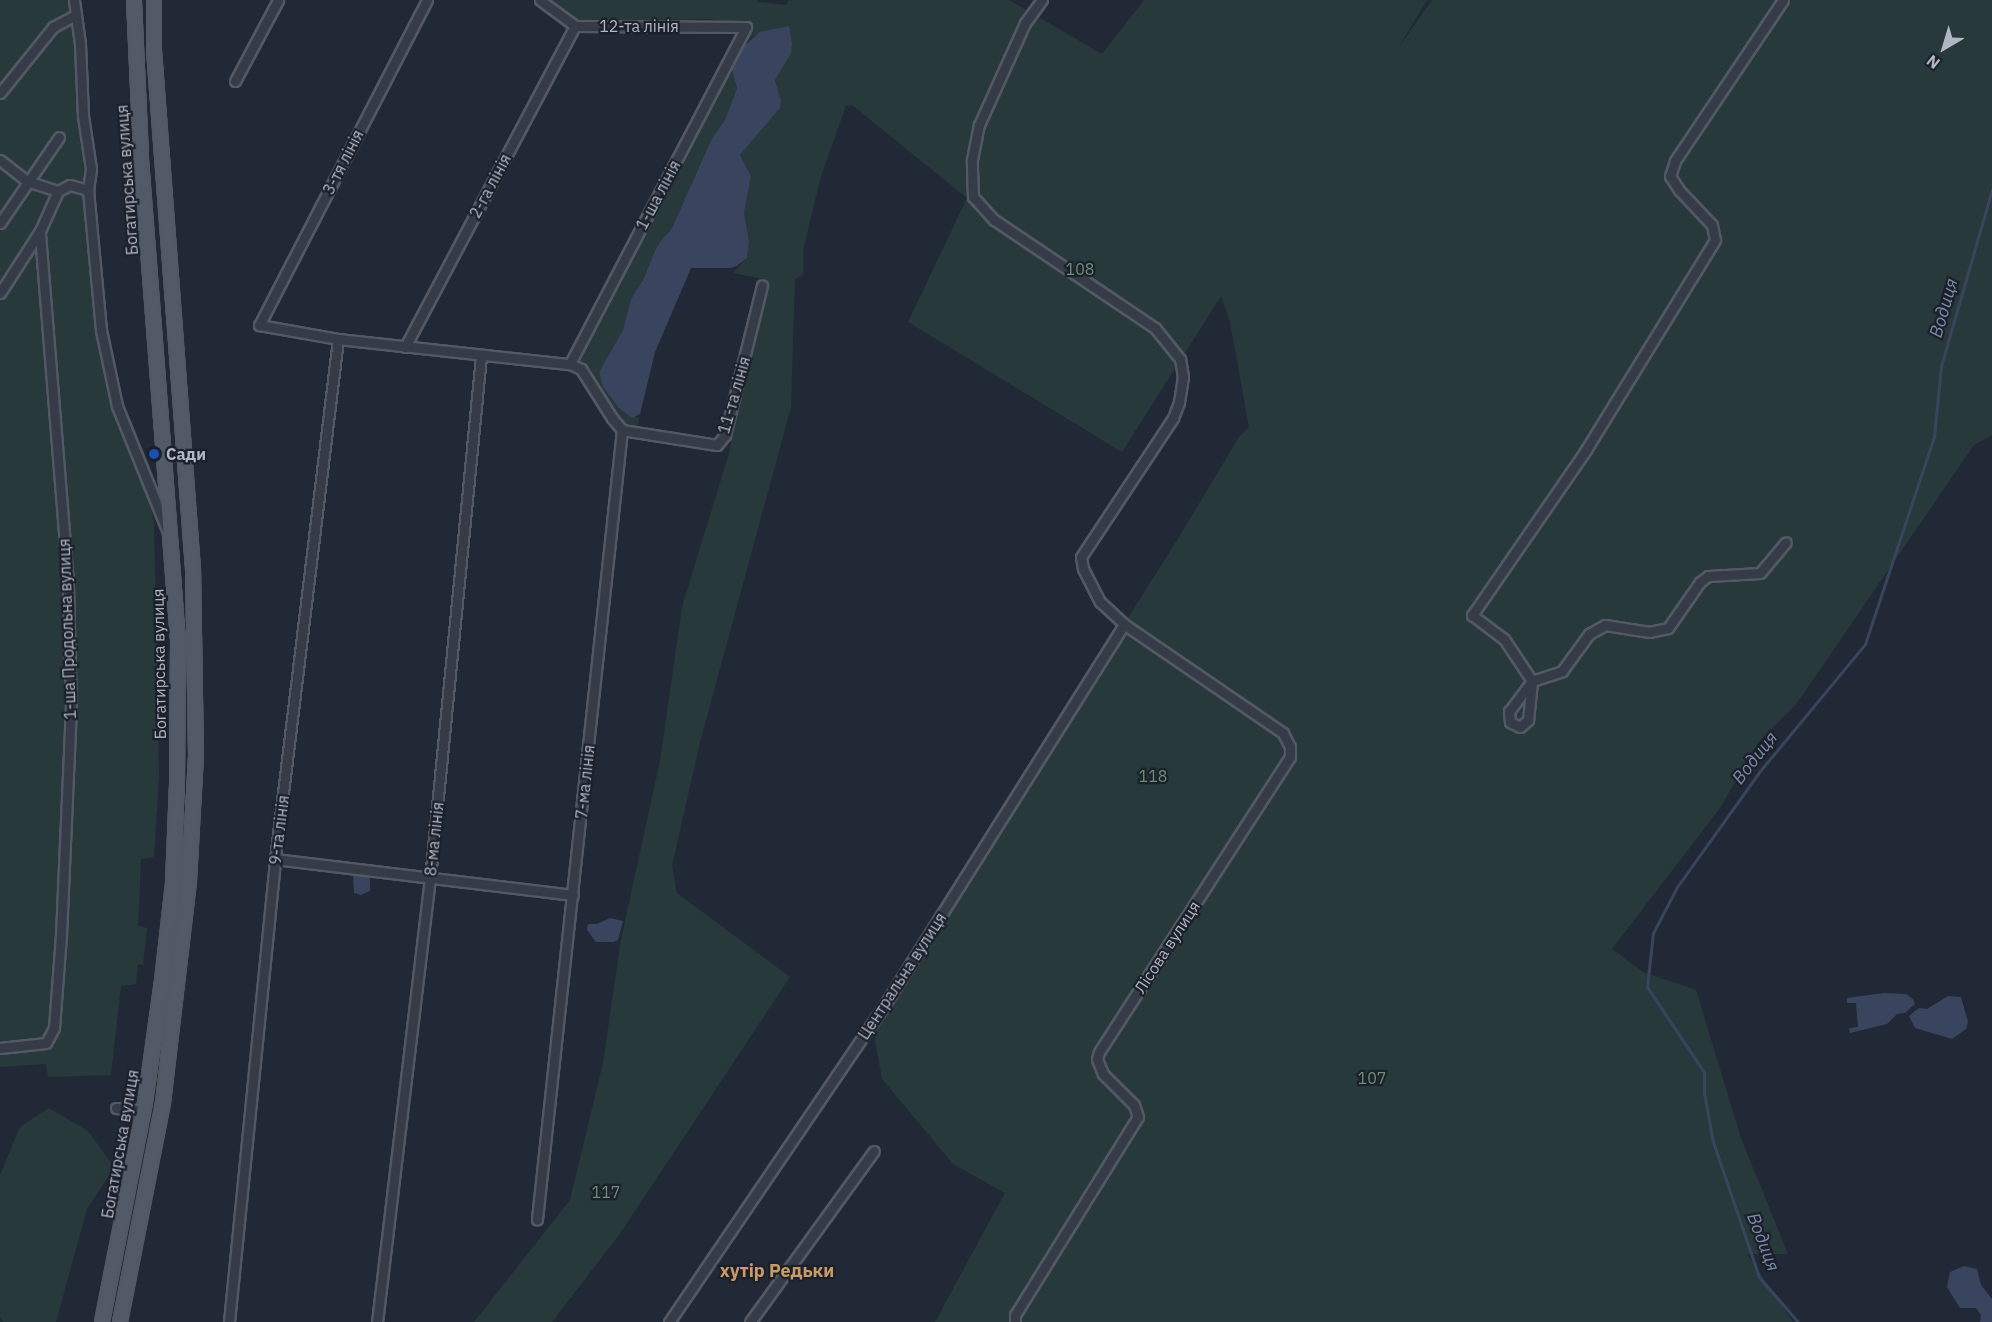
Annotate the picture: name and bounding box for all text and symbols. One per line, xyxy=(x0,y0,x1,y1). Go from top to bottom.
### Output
street label: 12-та лінія xyxy=(599,16,679,36)
north arrow xyxy=(1914,18,1974,78)
text: N xyxy=(1922,51,1944,74)
street label: Богатирська вулиця xyxy=(112,104,142,256)
street label: 3-тя лінія xyxy=(319,126,367,198)
street label: 2-га лінія xyxy=(465,151,515,221)
street label: 1-ша лінія xyxy=(632,157,684,233)
park label: 108 xyxy=(1066,259,1094,279)
water label: Водиця xyxy=(1925,276,1963,340)
street label: 11-та лінія xyxy=(714,354,754,436)
place label: Сади xyxy=(166,444,206,464)
marker: Сади xyxy=(147,447,161,461)
street label: 1-ша Продольна вулиця xyxy=(54,538,80,720)
street label: Богатирська вулиця xyxy=(148,588,170,740)
water label: Водиця xyxy=(1728,727,1782,789)
street label: 7-ма лінія xyxy=(572,744,598,820)
park label: 118 xyxy=(1139,766,1167,786)
street label: 9-та лінія xyxy=(265,794,293,866)
street label: 8-ма лінія xyxy=(421,801,447,877)
street label: Лісова вулиця xyxy=(1130,897,1204,997)
street label: Центральна вулиця xyxy=(854,909,950,1043)
street label: Богатирська вулиця xyxy=(97,1068,143,1220)
park label: 107 xyxy=(1358,1068,1386,1088)
park label: 117 xyxy=(592,1182,620,1202)
water label: Водиця xyxy=(1742,1210,1784,1274)
district label: хутір Редьки xyxy=(720,1260,834,1282)

